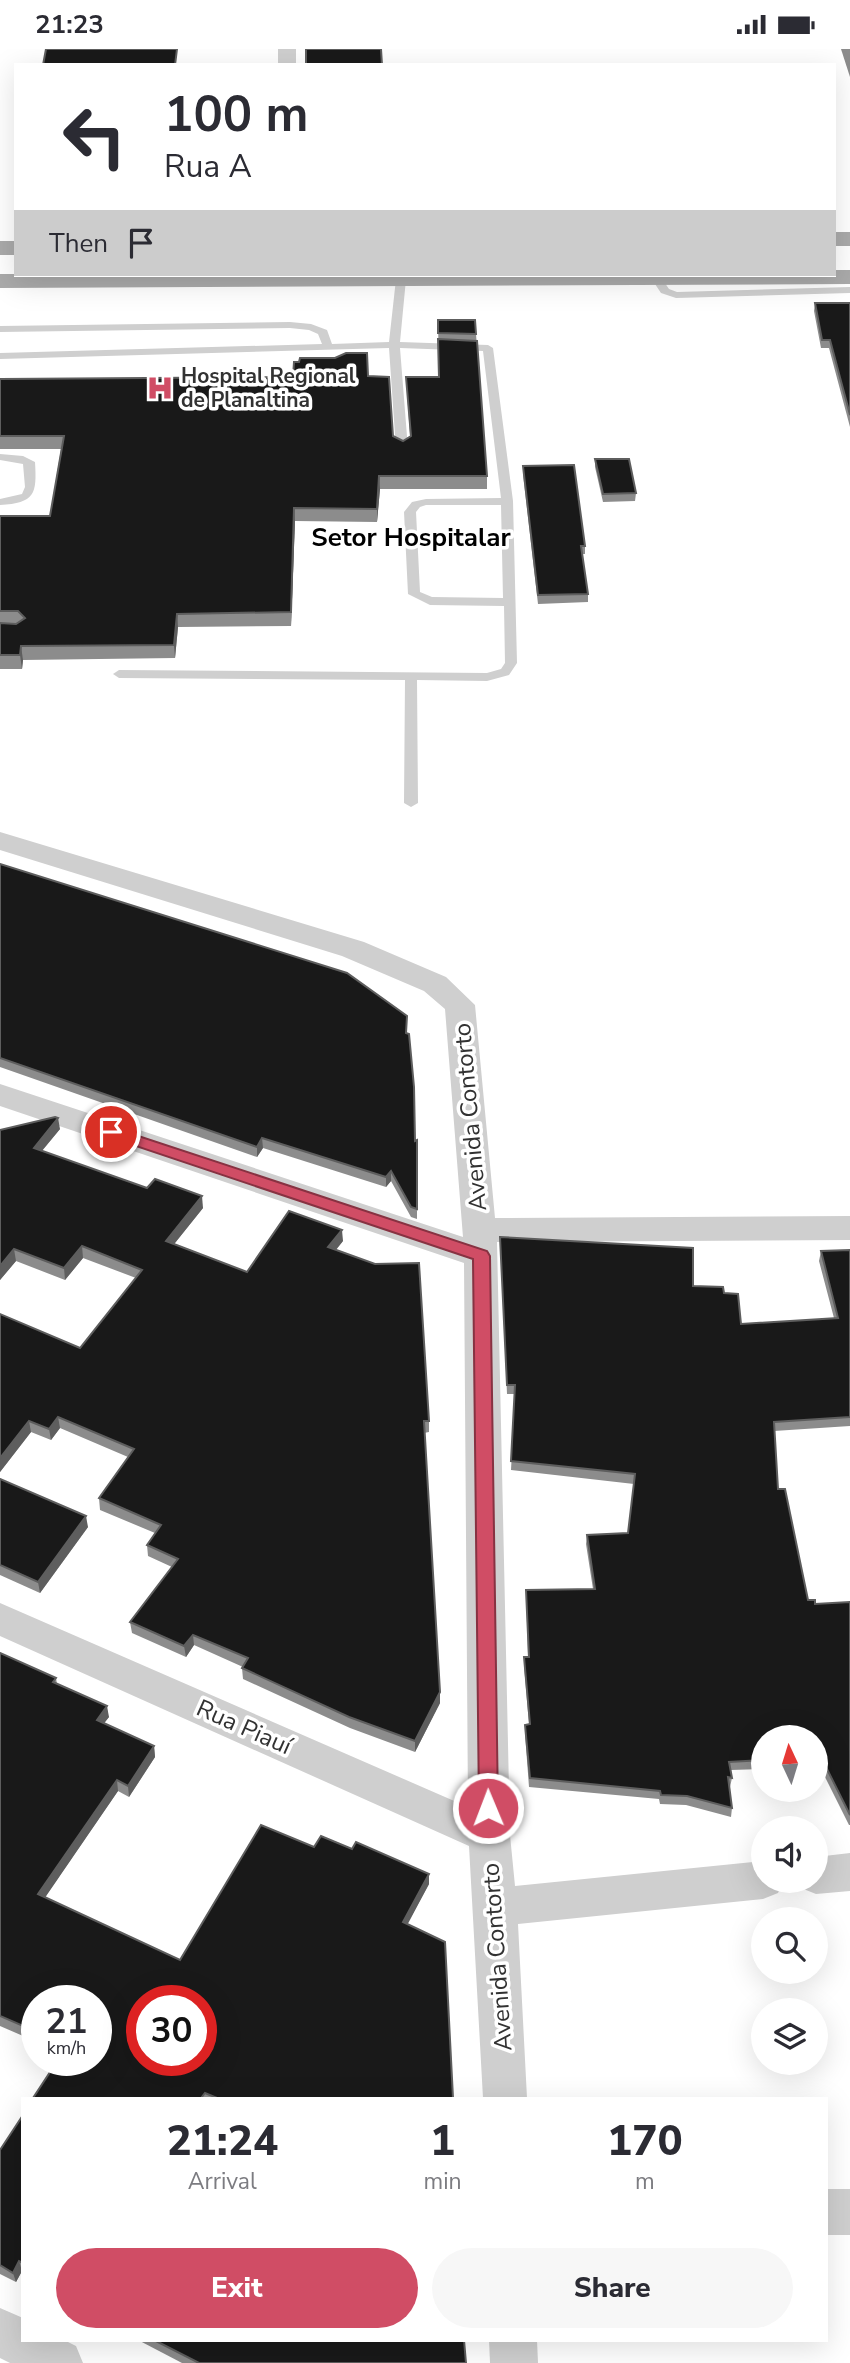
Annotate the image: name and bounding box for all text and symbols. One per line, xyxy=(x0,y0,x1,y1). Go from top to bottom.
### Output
text: 21:23 xyxy=(35,7,104,42)
text: 100 m xyxy=(164,81,308,148)
icon: left xyxy=(49,91,140,182)
text: Rua A xyxy=(164,145,252,188)
icon: arrive xyxy=(122,224,160,262)
text: Then xyxy=(49,226,108,261)
place label: Hospital Regional de Planaltina xyxy=(181,362,356,414)
hospital icon: Hospital Regional de Planaltina xyxy=(145,373,175,403)
district label: Setor Hospitalar xyxy=(311,520,511,555)
street label: Avenida Contorto xyxy=(446,1022,494,1212)
pin xyxy=(81,1102,141,1162)
icon: arrive xyxy=(92,1113,130,1151)
street label: Rua Piauí xyxy=(191,1692,298,1763)
north arrow xyxy=(751,1725,828,1803)
map controls xyxy=(751,1725,828,2075)
position arrow xyxy=(451,1771,525,1845)
button: sound xyxy=(751,1816,828,1893)
street label: Avenida Contorto xyxy=(474,1862,520,2052)
button: search xyxy=(751,1907,828,1984)
speed limit sign: 30 xyxy=(126,1985,217,2076)
text: 21 xyxy=(45,1998,88,2045)
button: layers xyxy=(751,1998,828,2075)
text: km/h xyxy=(47,2036,86,2060)
text: 21:24 xyxy=(166,2113,278,2170)
text: 1 xyxy=(430,2113,455,2170)
text: 170 xyxy=(607,2113,683,2170)
text: Arrival xyxy=(188,2166,257,2197)
text: min xyxy=(424,2166,462,2197)
text: m xyxy=(635,2166,655,2197)
button: Exit xyxy=(56,2248,418,2328)
button: Share xyxy=(432,2248,793,2328)

